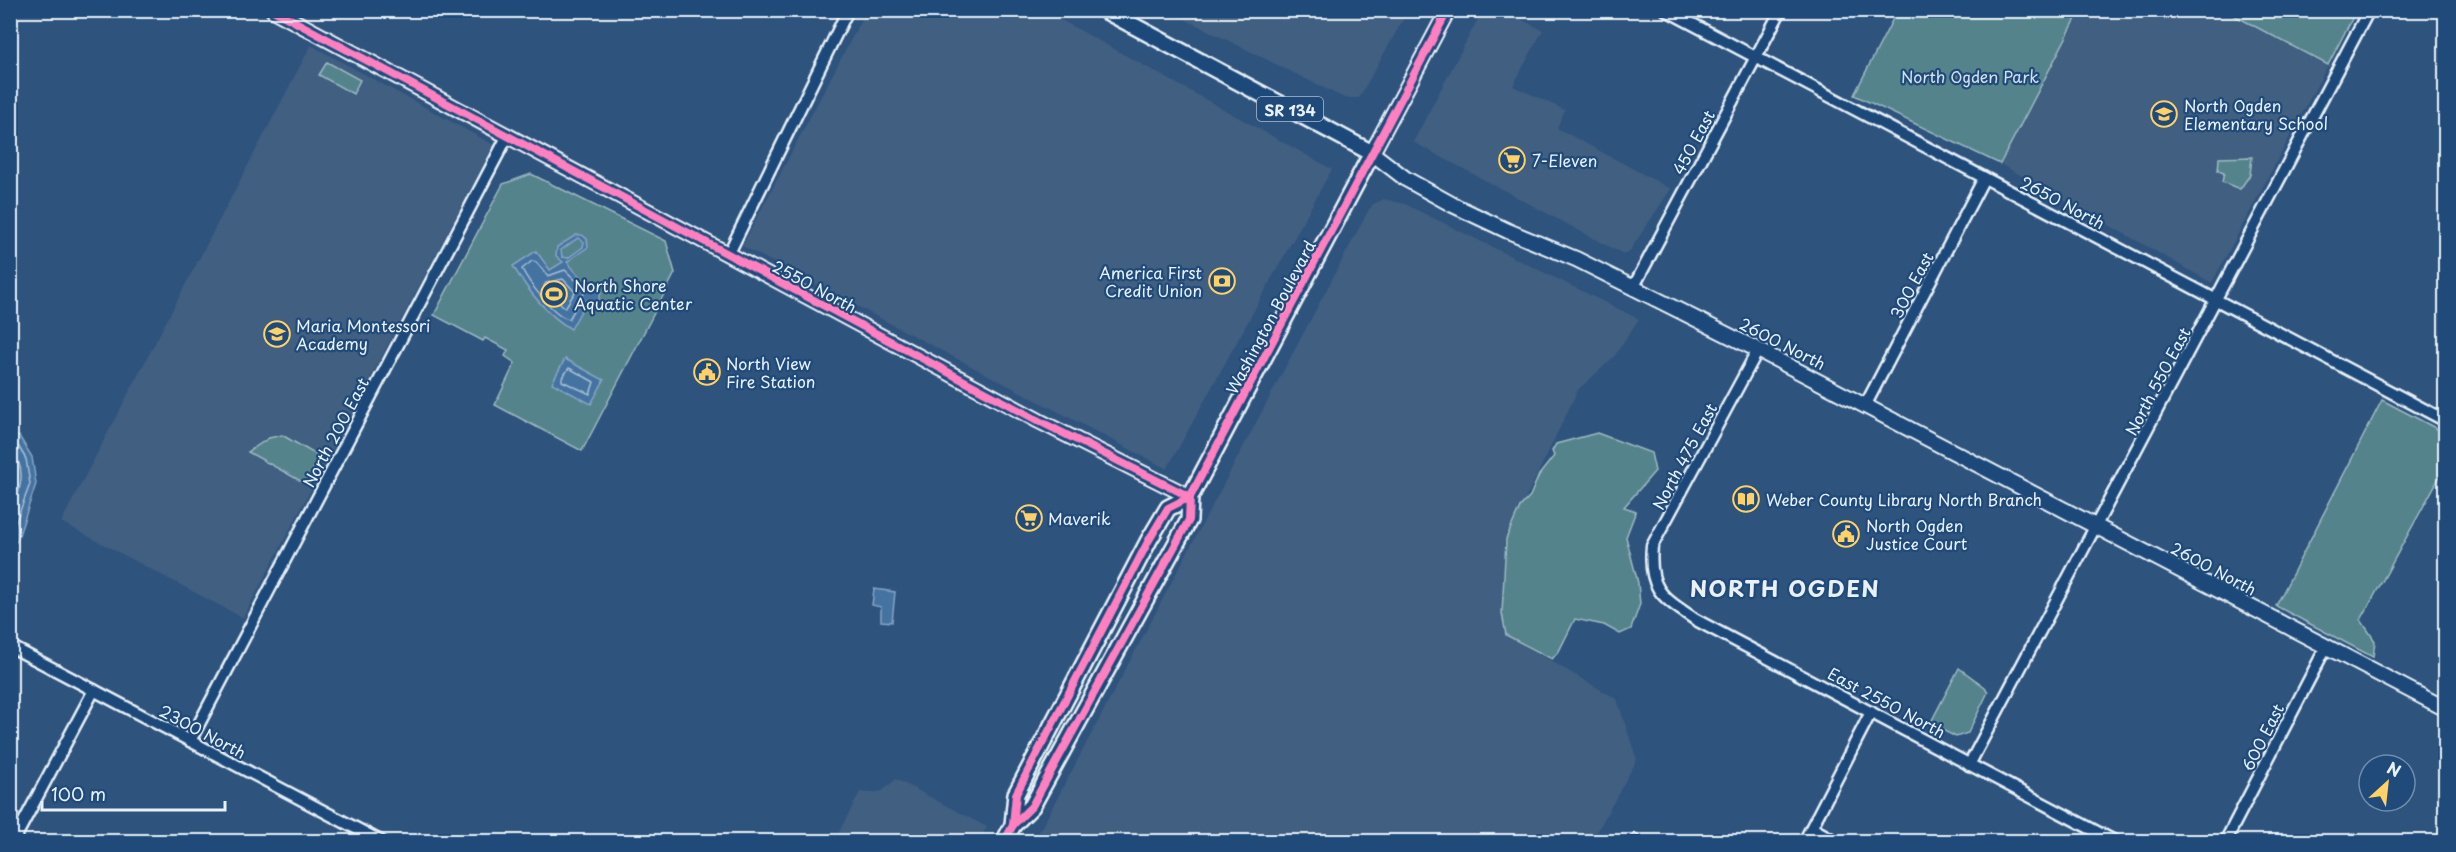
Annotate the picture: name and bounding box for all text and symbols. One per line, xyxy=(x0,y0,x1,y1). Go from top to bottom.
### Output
park label: North Ogden Park xyxy=(1901,64,2039,88)
place label: North Ogden Elementary School xyxy=(2184,93,2328,135)
road number: SR 134 xyxy=(1257,97,1323,121)
school or university icon: North Ogden Elementary School xyxy=(2149,99,2179,129)
street label: 450 East xyxy=(1666,105,1720,179)
supermarket icon: 7-Eleven xyxy=(1497,145,1527,175)
place label: 7-Eleven xyxy=(1532,148,1597,172)
street label: 2650 North xyxy=(2016,170,2110,234)
street label: Washington Boulevard xyxy=(1219,236,1321,398)
street label: 300 East xyxy=(1883,247,1939,323)
street label: 2550 North xyxy=(769,254,861,318)
place label: America First Credit Union xyxy=(1099,260,1202,302)
bank icon: America First Credit Union xyxy=(1207,266,1237,296)
place label: North Shore Aquatic Center xyxy=(574,273,693,315)
sports icon: North Shore Aquatic Center xyxy=(539,279,569,309)
street label: 2600 North xyxy=(1736,311,1830,375)
place label: Maria Montessori Academy xyxy=(296,313,431,355)
school or university icon: Maria Montessori Academy xyxy=(262,319,292,349)
street label: North 550 East xyxy=(2118,323,2196,439)
place label: North View Fire Station xyxy=(726,351,815,393)
public building icon: North View Fire Station xyxy=(692,357,722,387)
street label: North 200 East xyxy=(296,373,374,491)
street label: North 475 East xyxy=(1646,398,1722,514)
library icon: Weber County Library North Branch xyxy=(1731,484,1761,514)
place label: Weber County Library North Branch xyxy=(1766,487,2042,511)
supermarket icon: Maverik xyxy=(1014,503,1044,533)
place label: Maverik xyxy=(1048,506,1111,530)
place label: North Ogden Justice Court xyxy=(1866,513,1968,555)
public building icon: North Ogden Justice Court xyxy=(1831,519,1861,549)
street label: 2600 North xyxy=(2167,535,2261,601)
district label: NORTH OGDEN xyxy=(1690,571,1880,604)
street label: East 2550 North xyxy=(1824,661,1950,743)
street label: 2300 North xyxy=(155,698,251,764)
street label: 600 East xyxy=(2235,699,2289,775)
north arrow xyxy=(2357,753,2417,813)
text: N xyxy=(2383,755,2405,782)
scale bar xyxy=(42,774,225,812)
text: 100 m xyxy=(51,780,106,807)

